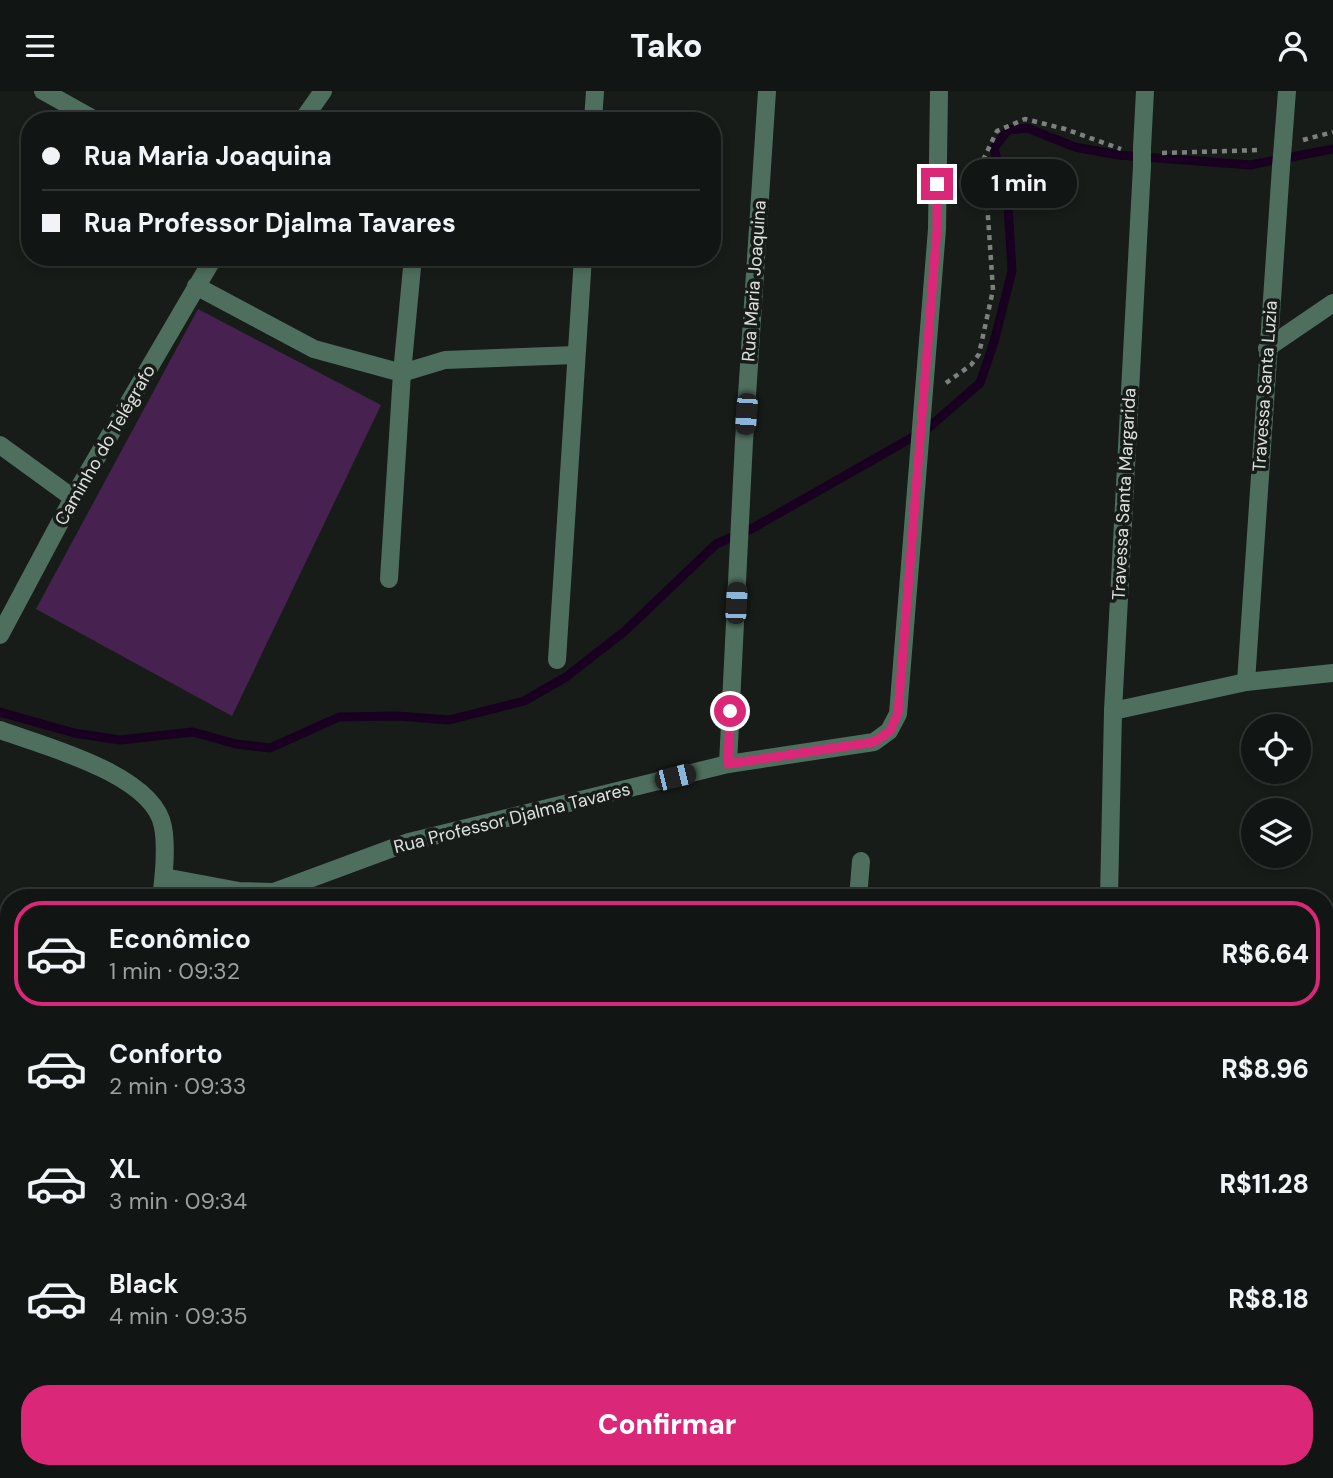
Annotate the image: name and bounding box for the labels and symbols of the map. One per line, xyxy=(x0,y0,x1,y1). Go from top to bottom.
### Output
callout: 1 min xyxy=(962,159,1077,209)
route end xyxy=(921,168,953,200)
street label: Rua Maria Joaquina xyxy=(736,200,772,362)
street label: Travessa Santa Luzia xyxy=(1247,300,1283,472)
street label: Caminho do Telégrafo xyxy=(49,360,161,530)
street label: Travessa Santa Margarida xyxy=(1106,387,1142,601)
car xyxy=(735,392,758,436)
car xyxy=(725,581,748,625)
route start xyxy=(714,695,746,727)
car xyxy=(653,762,698,792)
street label: Rua Professor Djalma Tavares xyxy=(391,777,633,859)

